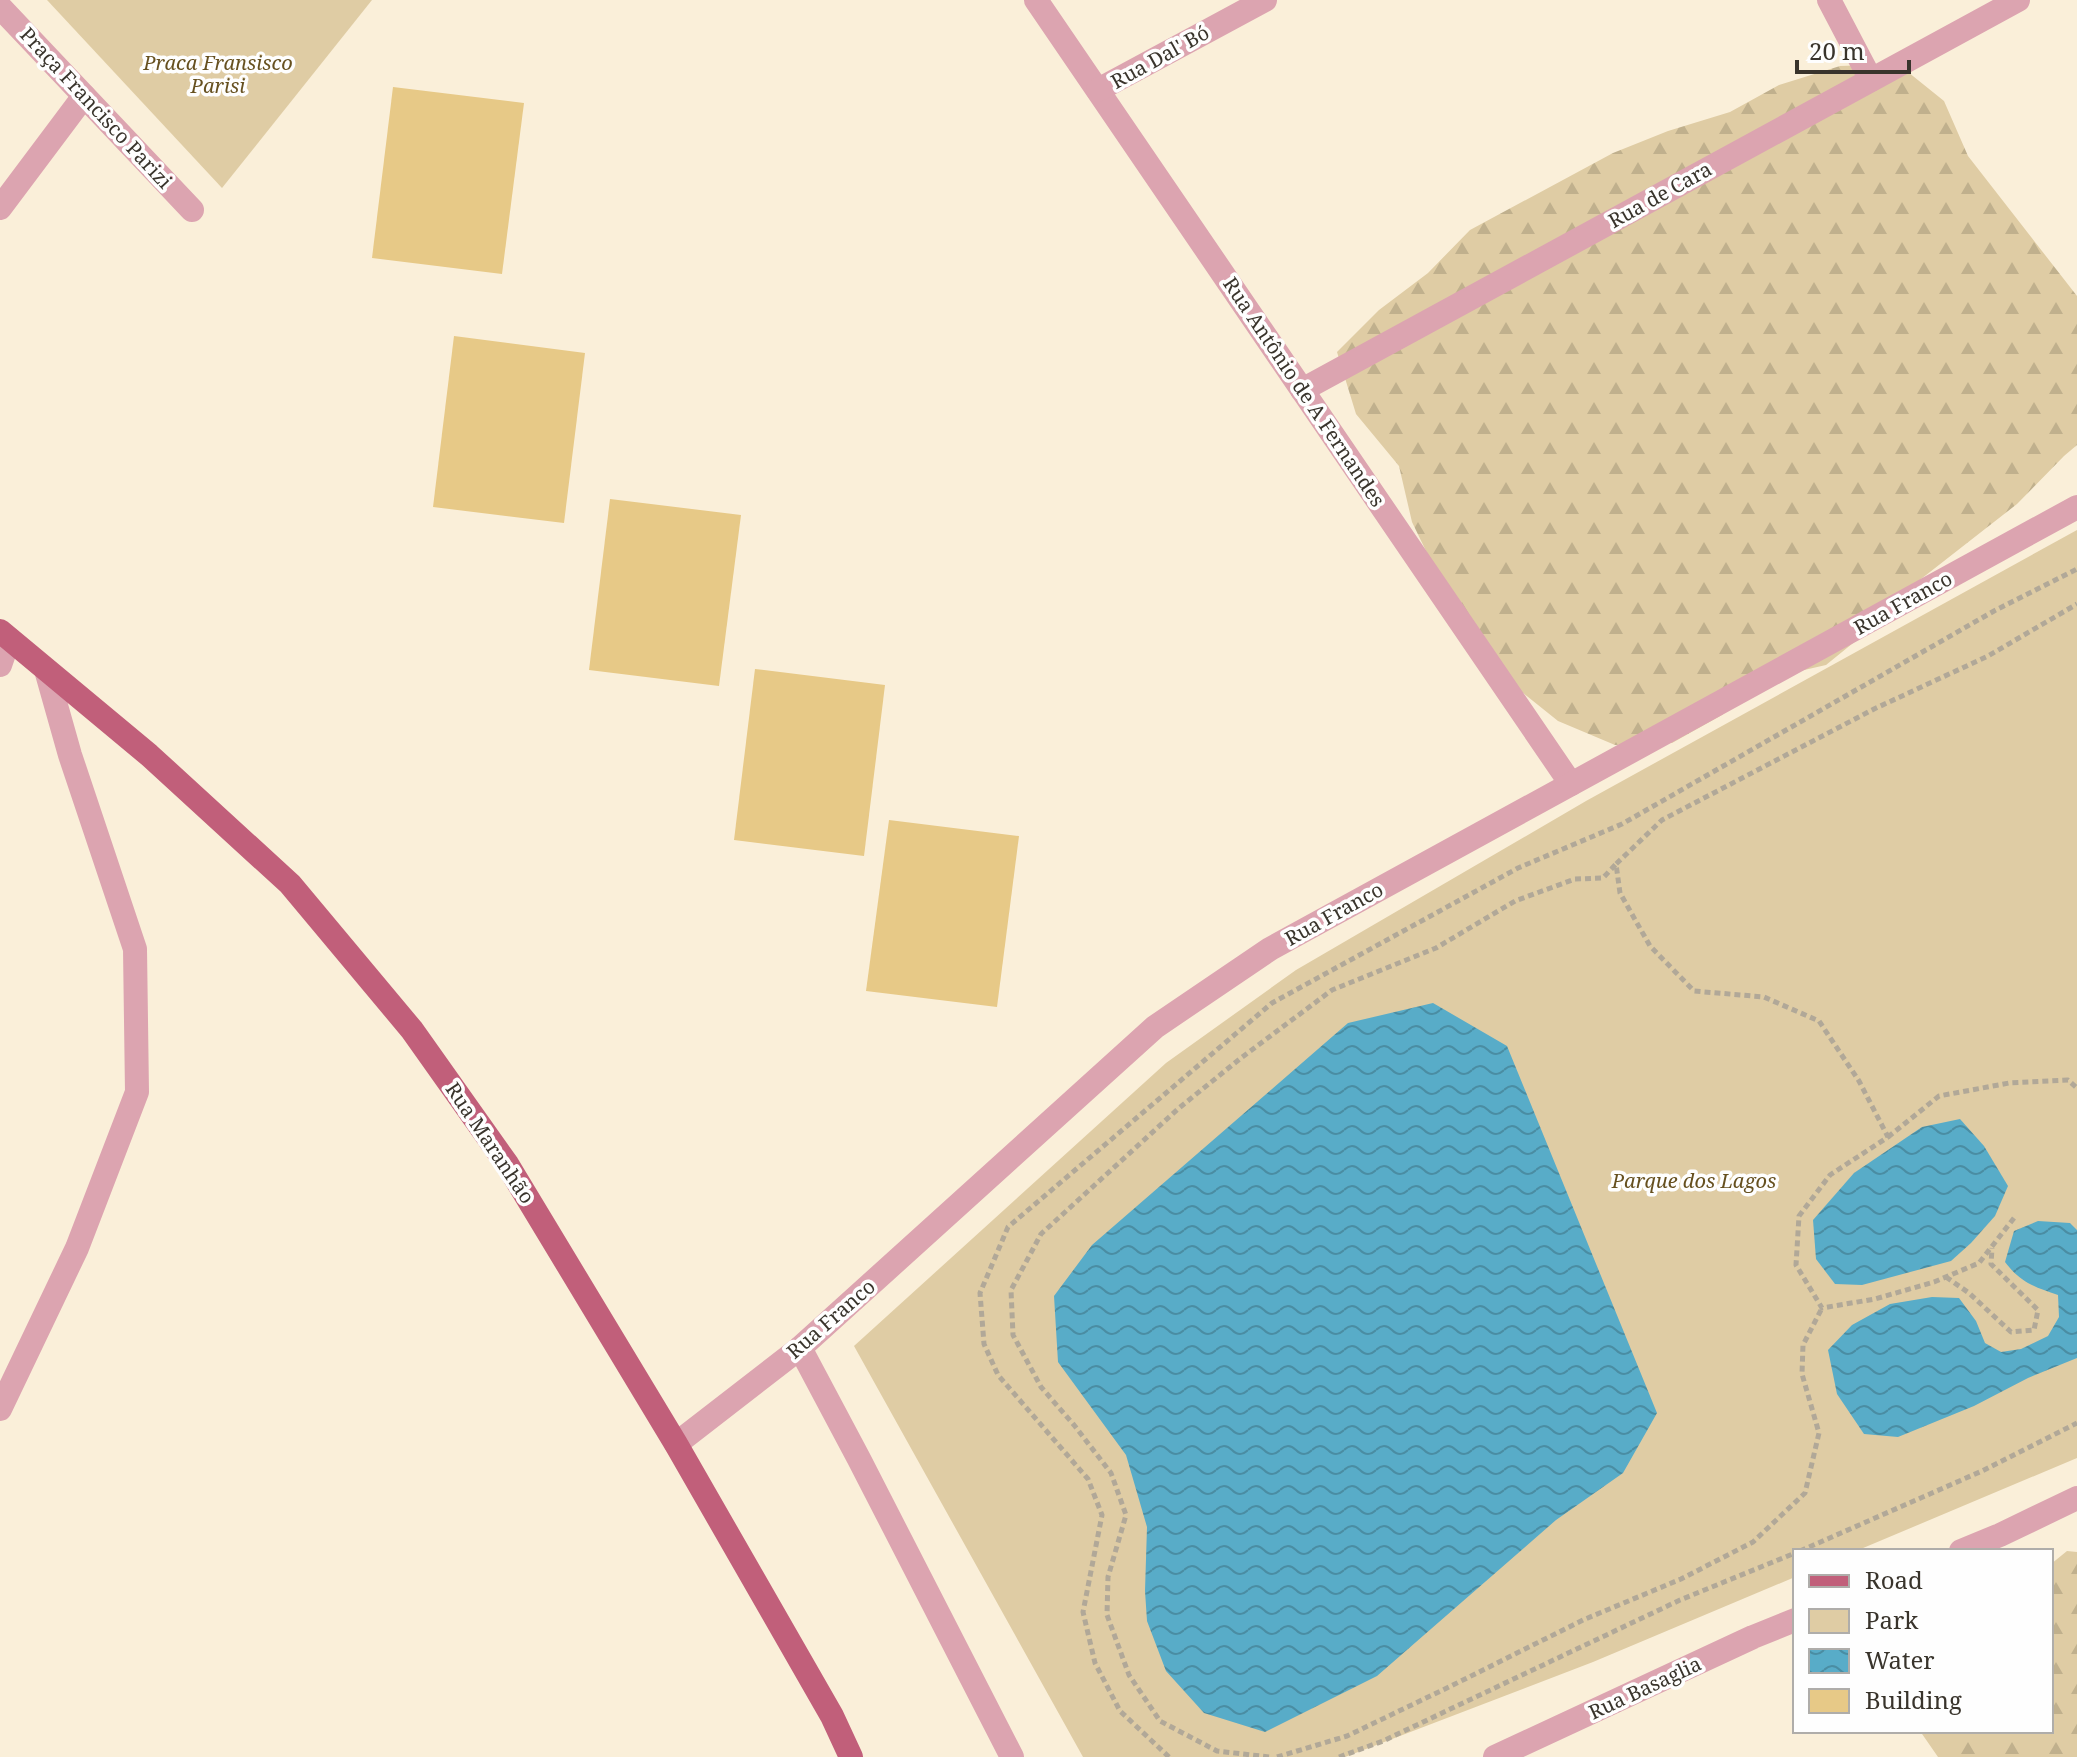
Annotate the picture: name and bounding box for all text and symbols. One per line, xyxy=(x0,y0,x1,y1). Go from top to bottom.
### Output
street label: Rua Dal' Bó xyxy=(1106,18,1214,95)
street label: Praça Francisco Parizi xyxy=(14,21,179,195)
scale bar xyxy=(1797,24,1909,74)
text: 20 m xyxy=(1809,34,1865,67)
park label: Praca Fransisco Parisi xyxy=(142,49,293,99)
street label: Rua de Cara xyxy=(1603,155,1716,234)
street label: Rua Antônio de A Fernandes xyxy=(1217,272,1392,512)
street label: Rua Franco xyxy=(1849,564,1957,641)
street label: Rua Franco xyxy=(1280,875,1388,952)
street label: Rua Maranhão xyxy=(440,1077,541,1209)
park label: Parque dos Lagos xyxy=(1611,1167,1776,1194)
street label: Rua Franco xyxy=(781,1273,881,1364)
legend xyxy=(1793,1549,2053,1733)
text: Road xyxy=(1865,1563,1923,1596)
text: Park xyxy=(1865,1603,1919,1636)
text: Water xyxy=(1865,1643,1935,1676)
street label: Rua Basaglia xyxy=(1584,1650,1706,1725)
text: Building xyxy=(1865,1683,1962,1716)

